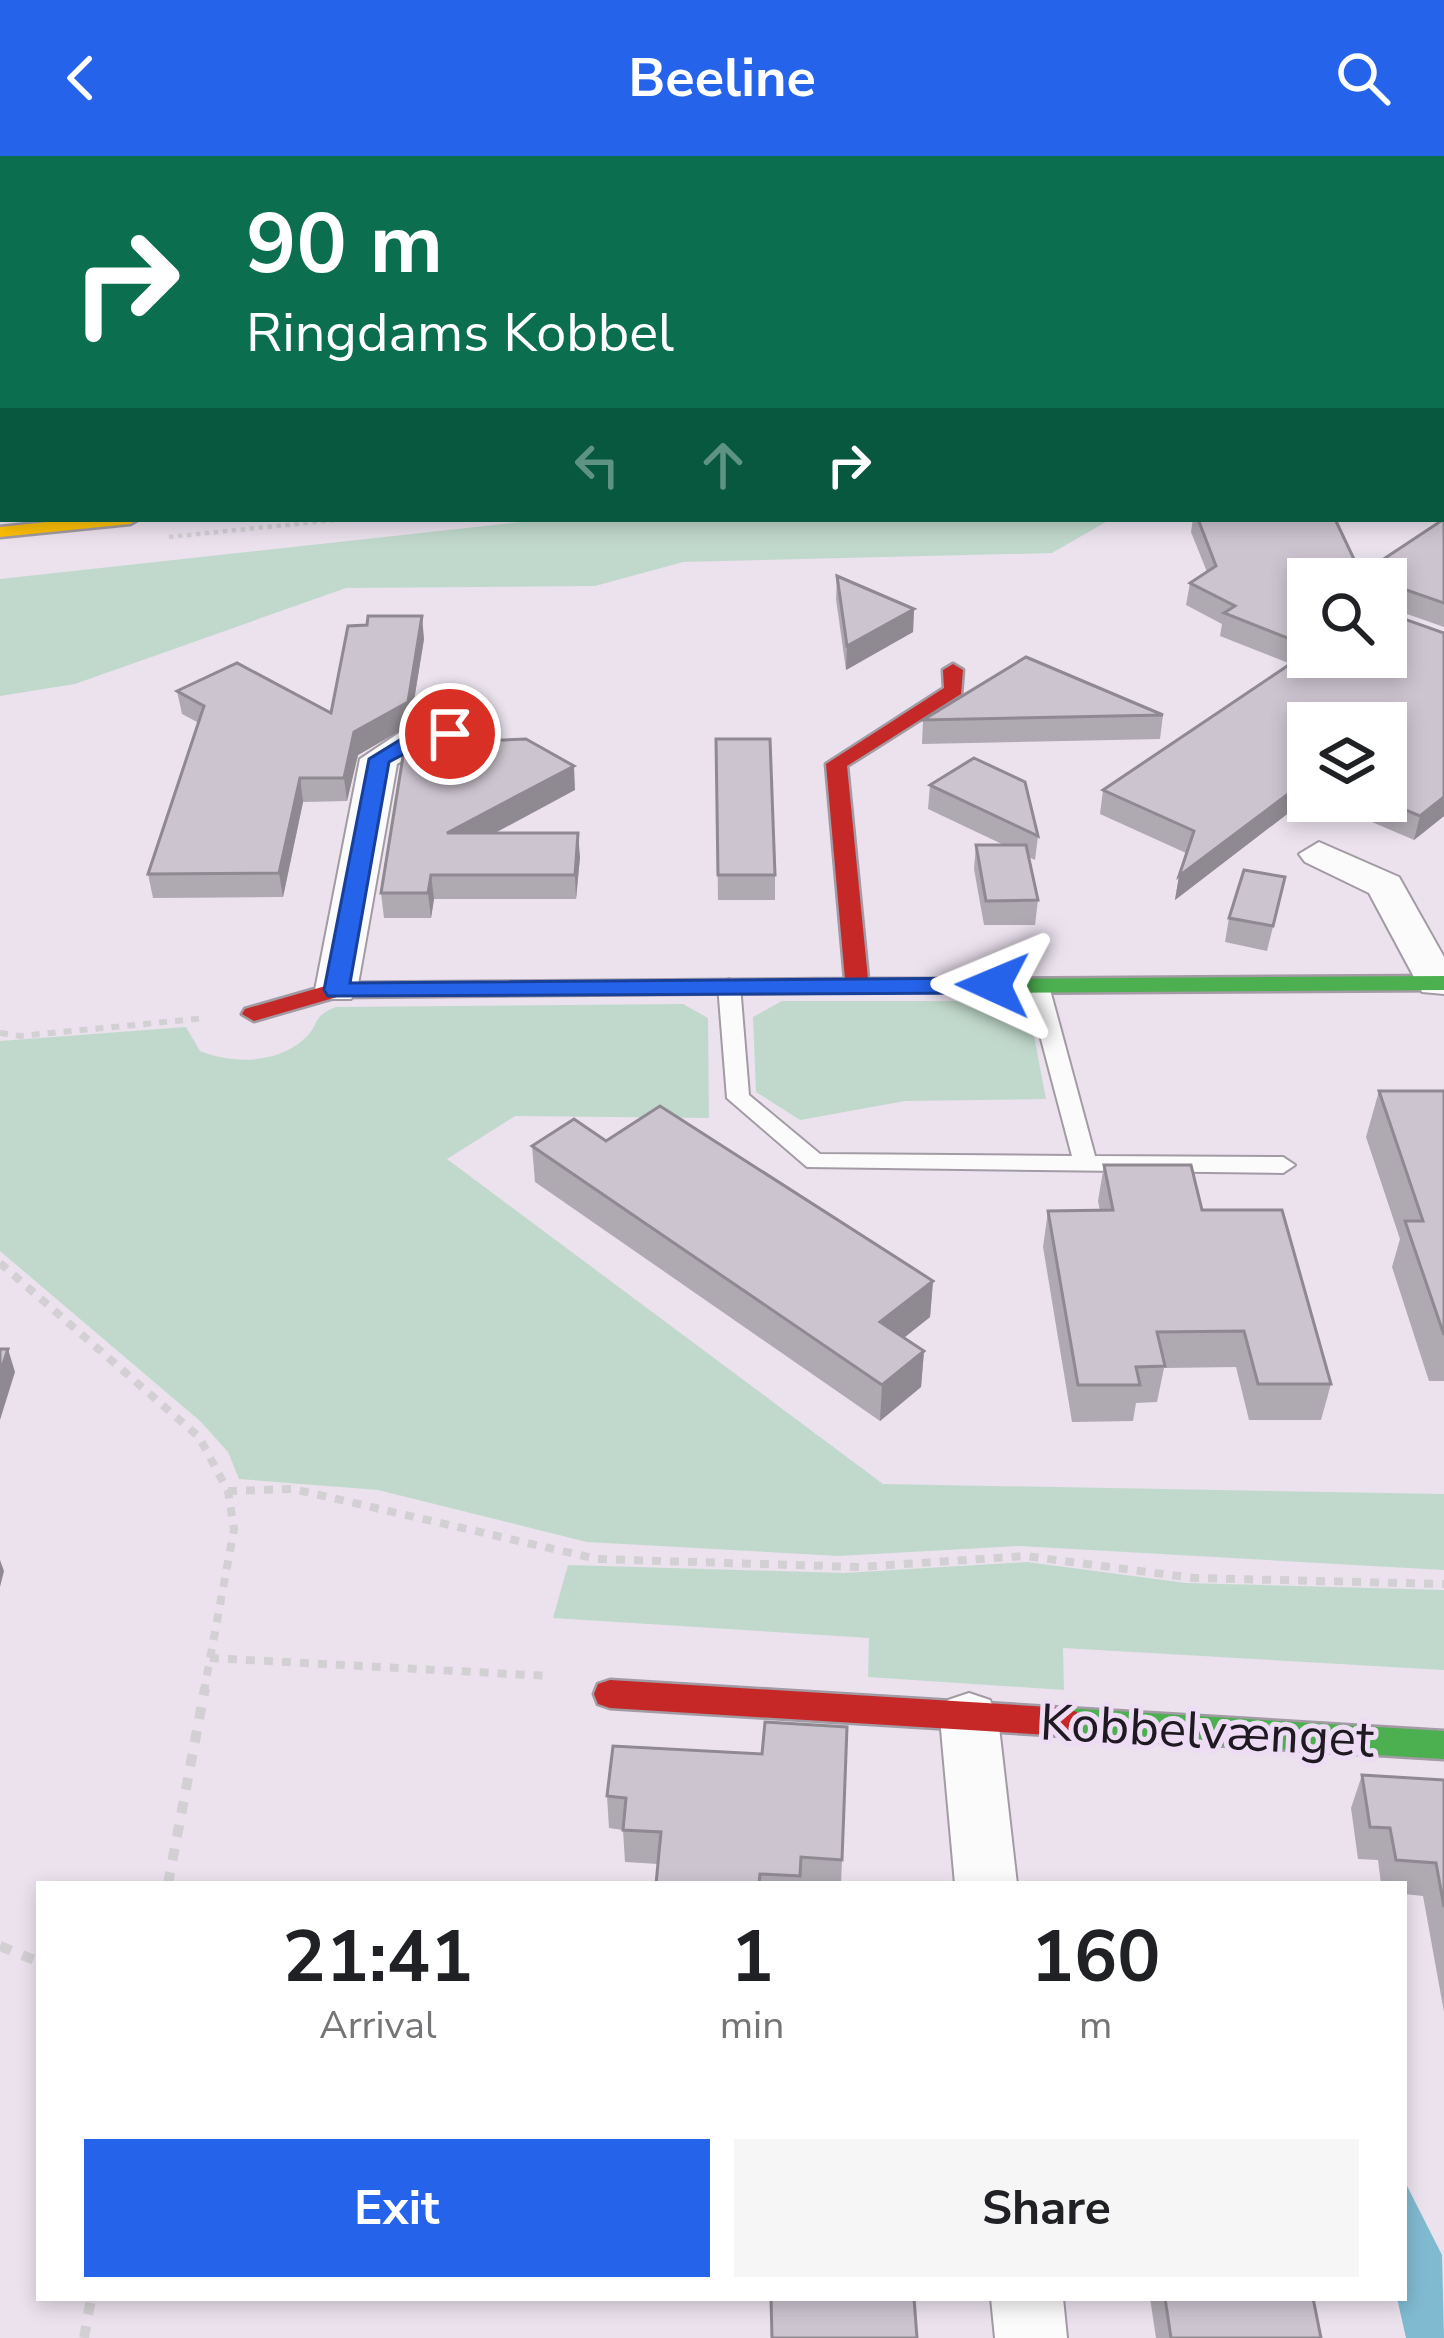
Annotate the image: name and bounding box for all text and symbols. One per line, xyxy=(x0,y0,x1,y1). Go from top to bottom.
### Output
text: Beeline xyxy=(628,41,816,115)
icon: back xyxy=(48,45,114,111)
icon: search xyxy=(1330,45,1396,111)
text: 90 m xyxy=(246,187,443,302)
icon: right xyxy=(48,204,204,360)
text: Ringdams Kobbel xyxy=(246,296,674,370)
icon: left xyxy=(564,432,630,498)
icon: ahead xyxy=(690,432,756,498)
icon: right xyxy=(816,432,882,498)
map controls xyxy=(1287,558,1407,822)
button: search xyxy=(1287,558,1407,678)
pin xyxy=(399,683,501,785)
icon: arrive xyxy=(417,701,483,767)
button: layers xyxy=(1287,702,1407,822)
position arrow xyxy=(930,922,1056,1048)
street label: Kobbelvænget xyxy=(1038,1687,1377,1775)
text: 21:41 xyxy=(283,1908,473,2006)
text: 1 xyxy=(730,1908,774,2006)
text: 160 xyxy=(1031,1908,1160,2006)
text: Arrival xyxy=(319,1999,437,2052)
text: min xyxy=(720,1999,784,2052)
text: m xyxy=(1079,1999,1112,2052)
button: Exit xyxy=(84,2139,710,2277)
button: Share xyxy=(734,2139,1359,2277)

